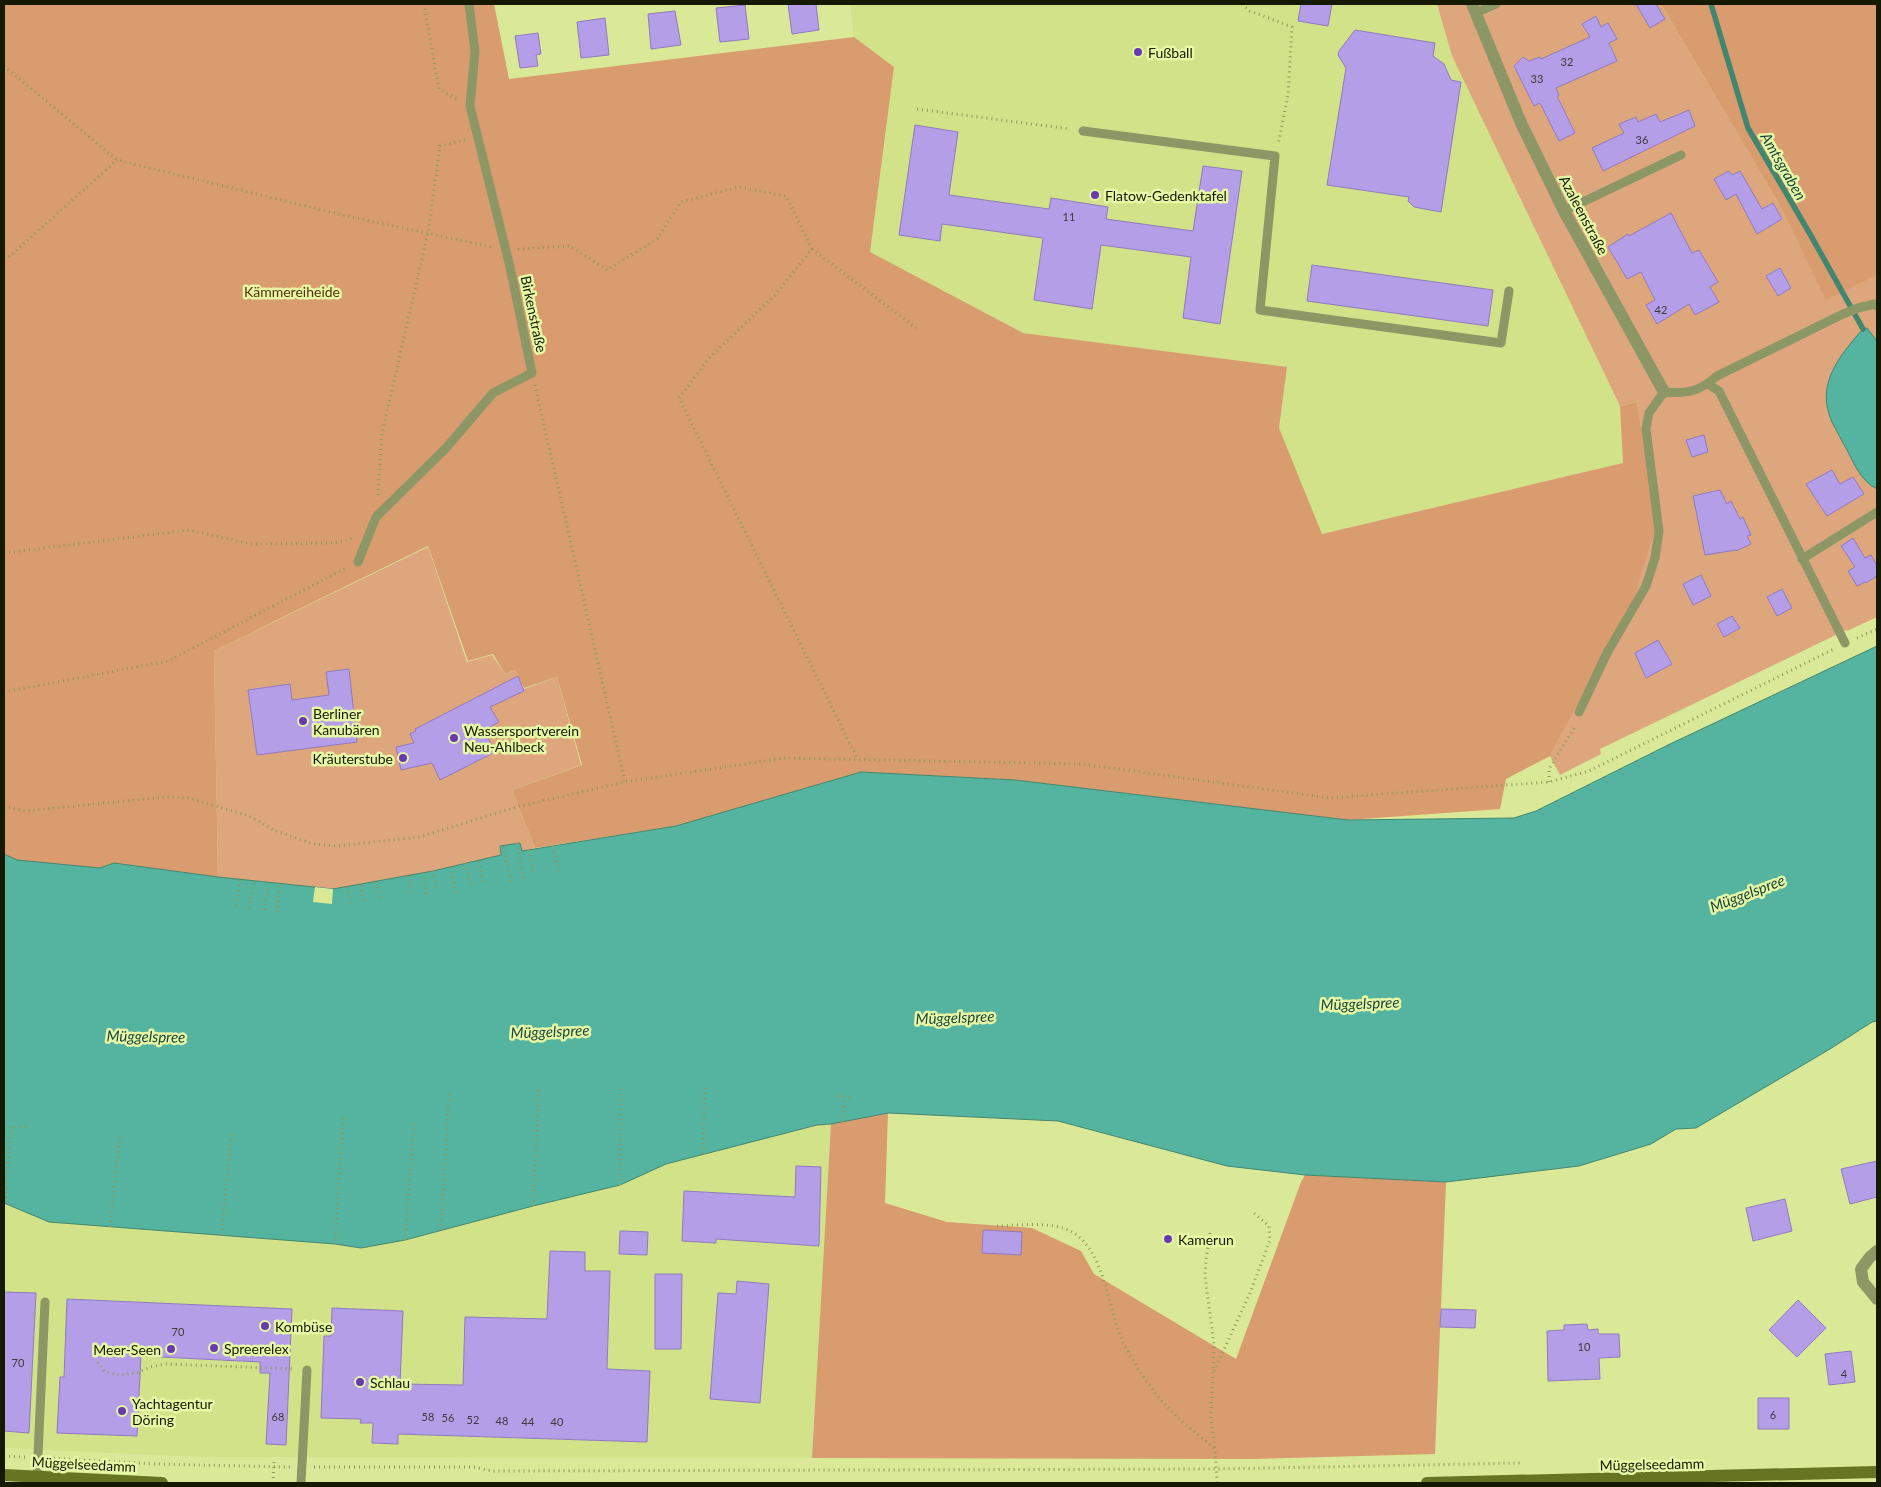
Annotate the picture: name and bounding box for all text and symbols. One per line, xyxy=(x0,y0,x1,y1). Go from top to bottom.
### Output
place label: Fußball xyxy=(1148,44,1193,61)
marker: Fußball xyxy=(1132,46,1144,58)
house number: 32 xyxy=(1561,55,1573,68)
house number: 33 xyxy=(1531,72,1543,85)
water label: Amtsgraben xyxy=(1757,128,1811,203)
house number: 36 xyxy=(1636,133,1648,146)
street label: Azaleenstraße xyxy=(1556,173,1612,257)
place label: Flatow-Gedenktafel xyxy=(1105,187,1227,204)
marker: Flatow-Gedenktafel xyxy=(1089,189,1101,201)
house number: 11 xyxy=(1063,210,1075,223)
street label: Birkenstraße xyxy=(518,274,550,354)
park label: Kämmereiheide xyxy=(244,283,340,300)
house number: 42 xyxy=(1655,303,1667,316)
place label: Berliner Kanubären xyxy=(313,705,380,738)
marker: Berliner Kanubären xyxy=(297,715,309,727)
place label: Wassersportverein Neu-Ahlbeck xyxy=(464,722,579,755)
marker: Wassersportverein Neu-Ahlbeck xyxy=(448,732,460,744)
place label: Kräuterstube xyxy=(312,750,393,767)
marker: Kräuterstube xyxy=(397,752,409,764)
water label: Müggelspree xyxy=(1707,870,1787,916)
water label: Müggelspree xyxy=(1320,993,1400,1013)
water label: Müggelspree xyxy=(915,1007,995,1027)
water label: Müggelspree xyxy=(510,1021,590,1041)
water label: Müggelspree xyxy=(106,1026,186,1046)
place label: Kamerun xyxy=(1178,1231,1234,1248)
marker: Kamerun xyxy=(1162,1233,1174,1245)
place label: Kombüse xyxy=(275,1318,332,1335)
marker: Kombüse xyxy=(259,1320,271,1332)
house number: 70 xyxy=(172,1325,185,1338)
place label: Spreerelex xyxy=(224,1340,289,1357)
house number: 10 xyxy=(1578,1340,1591,1353)
place label: Meer-Seen xyxy=(93,1341,161,1358)
marker: Spreerelex xyxy=(208,1342,220,1354)
marker: Meer-Seen xyxy=(165,1343,177,1355)
house number: 70 xyxy=(12,1356,25,1369)
house number: 4 xyxy=(1841,1367,1848,1380)
place label: Schlau xyxy=(370,1374,410,1391)
marker: Schlau xyxy=(354,1376,366,1388)
place label: Yachtagentur Döring xyxy=(132,1395,213,1428)
marker: Yachtagentur Döring xyxy=(116,1405,128,1417)
house number: 6 xyxy=(1770,1408,1776,1421)
house number: 68 xyxy=(272,1410,284,1423)
house number: 58 xyxy=(422,1410,434,1423)
house number: 56 xyxy=(442,1411,454,1424)
house number: 52 xyxy=(467,1413,479,1426)
house number: 48 xyxy=(496,1414,508,1427)
house number: 44 xyxy=(522,1415,535,1428)
house number: 40 xyxy=(551,1415,564,1428)
street label: Müggelseedamm xyxy=(31,1453,137,1475)
street label: Müggelseedamm xyxy=(1600,1455,1704,1473)

